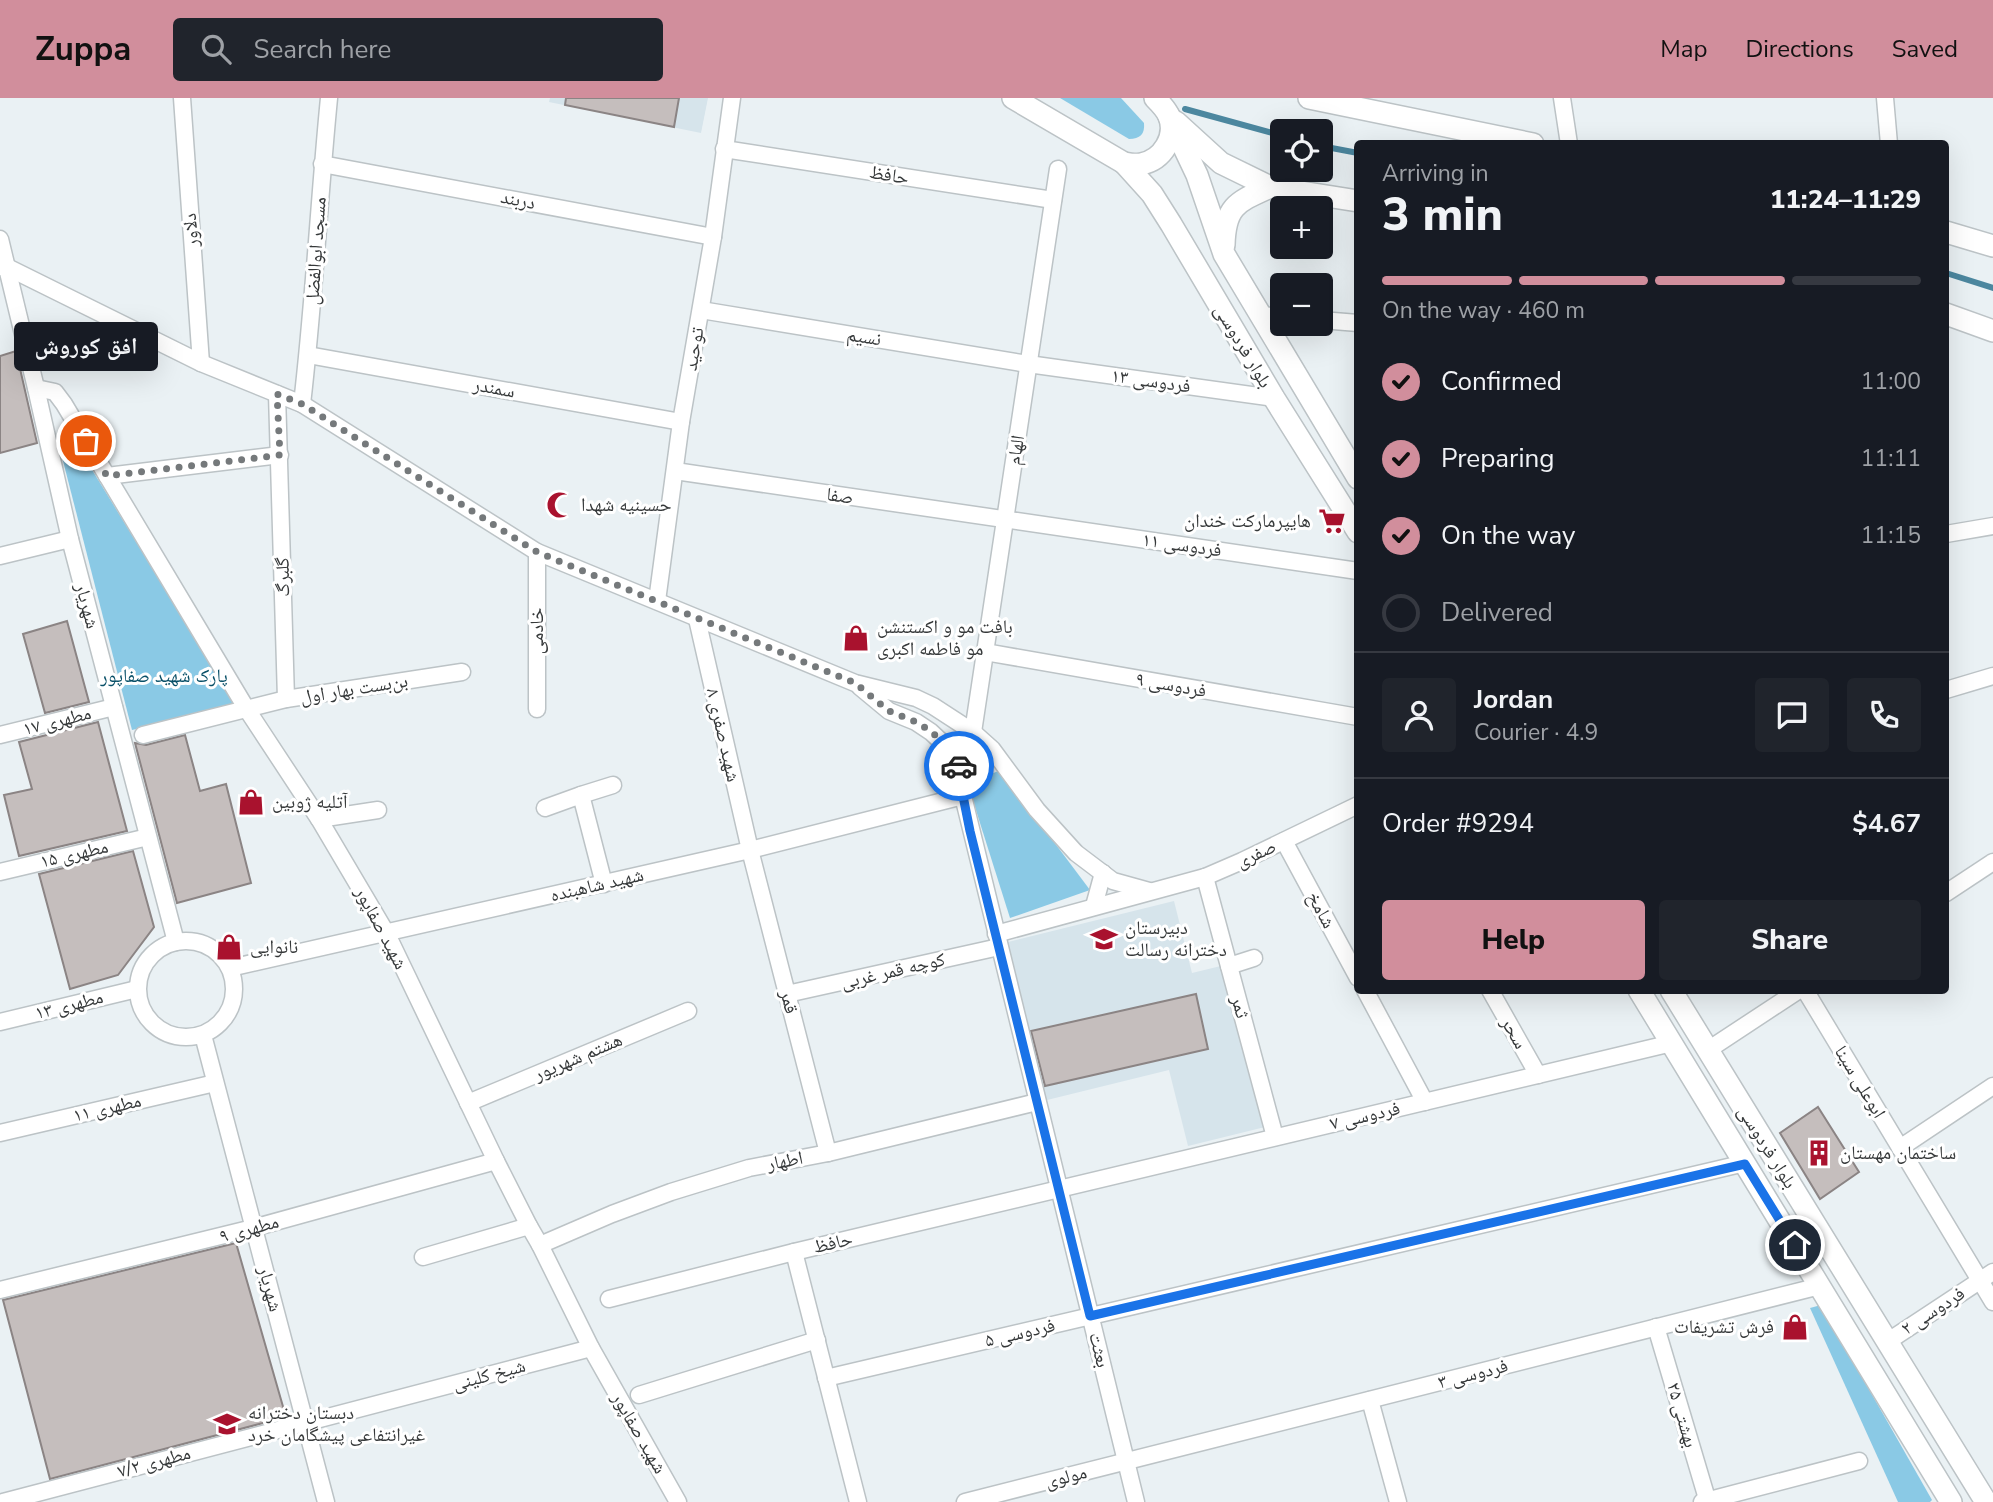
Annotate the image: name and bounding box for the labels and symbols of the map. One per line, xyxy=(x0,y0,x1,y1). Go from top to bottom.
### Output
street label: حافظ xyxy=(867,159,911,191)
street label: دربند xyxy=(498,184,538,216)
street label: مسجد ابوالفضل xyxy=(299,196,333,306)
street label: دلاور xyxy=(177,212,205,249)
street label: بلوار فردوسی xyxy=(1208,299,1278,393)
street label: نسیم xyxy=(845,321,883,353)
callout: افق کوروش xyxy=(14,322,158,371)
street label: توحید xyxy=(677,325,711,373)
street label: فردوسی ۱۳ xyxy=(1110,363,1192,399)
street label: سمندر xyxy=(470,371,517,404)
pin xyxy=(56,411,116,471)
street label: الهام xyxy=(1001,433,1031,467)
street label: صفا xyxy=(825,481,855,511)
mosque icon: حسینیه شهدا xyxy=(545,490,575,520)
place label: حسینیه شهدا xyxy=(581,492,672,518)
supermarket icon: هایپرمارکت خندان xyxy=(1317,506,1347,536)
place label: هایپرمارکت خندان xyxy=(1184,508,1311,534)
street label: فردوسی ۱۱ xyxy=(1141,527,1223,563)
street label: گلبرگ xyxy=(270,557,296,597)
street label: شهریار xyxy=(68,579,106,632)
street label: خادمی xyxy=(524,608,550,654)
place label: بافت مو و اکستنشن مو فاطمه اکبری xyxy=(877,614,1013,662)
shop icon: بافت مو و اکستنشن مو فاطمه اکبری xyxy=(841,623,871,653)
park label: پارک شهید صفاپور xyxy=(99,663,228,689)
street label: فردوسی ۹ xyxy=(1134,666,1208,704)
street label: بن‌بست بهار اول xyxy=(298,668,410,710)
street label: شهید صفری ۸ xyxy=(700,686,746,784)
street label: مطهری ۱۷ xyxy=(20,700,94,742)
courier xyxy=(924,731,994,801)
shop icon: آتلیه ژوبین xyxy=(236,787,266,817)
place label: آتلیه ژوبین xyxy=(272,789,349,815)
street label: صفری xyxy=(1232,833,1280,875)
street label: مطهری ۱۵ xyxy=(37,834,111,874)
street label: شهید شاهبنده xyxy=(548,862,646,908)
street label: شهید صفاپور xyxy=(348,881,414,974)
street label: شامخ xyxy=(1300,887,1342,933)
place label: دبیرستان دخترانه رسالت xyxy=(1125,915,1227,963)
school or university icon: دبیرستان دخترانه رسالت xyxy=(1089,924,1119,954)
shop icon: نانوایی xyxy=(214,932,244,962)
place label: نانوایی xyxy=(250,934,298,960)
street label: کوچه قمر غربی xyxy=(838,946,948,996)
street label: مطهری ۱۳ xyxy=(32,984,106,1026)
street label: قمر xyxy=(773,986,804,1017)
street label: ثمر xyxy=(1224,992,1255,1021)
street label: سحر xyxy=(1494,1011,1533,1054)
street label: هشتم شهریور xyxy=(529,1027,626,1088)
street label: ابوعلی سینا xyxy=(1828,1041,1892,1123)
street label: مطهری ۱۱ xyxy=(70,1088,144,1128)
street label: فردوسی ۷ xyxy=(1327,1095,1403,1137)
street label: بلوار فردوسی xyxy=(1731,1100,1803,1194)
building icon: ساختمان مهستان xyxy=(1804,1138,1834,1168)
place label: ساختمان مهستان xyxy=(1840,1140,1956,1166)
street label: اطهار xyxy=(764,1145,805,1177)
street label: مطهری ۹ xyxy=(216,1209,282,1249)
pin xyxy=(1765,1215,1825,1275)
street label: حافظ xyxy=(811,1226,855,1260)
street label: شهریار xyxy=(251,1262,289,1315)
street label: فردوسی ۲ xyxy=(1896,1281,1970,1341)
street label: فردوسی ۵ xyxy=(982,1312,1058,1354)
shop icon: فرش تشریفات xyxy=(1780,1312,1810,1342)
place label: فرش تشریفات xyxy=(1674,1314,1774,1340)
street label: بعثت xyxy=(1082,1330,1116,1370)
street label: شیخ کلینی xyxy=(449,1353,529,1397)
street label: فردوسی ۳ xyxy=(1435,1353,1511,1395)
street label: بهشتی ۲۵ xyxy=(1660,1379,1704,1451)
street label: شهید صفاپور xyxy=(605,1387,673,1479)
place label: دبستان دخترانه غیرانتفاعی پیشگامان خرد xyxy=(248,1400,425,1448)
school or university icon: دبستان دخترانه غیرانتفاعی پیشگامان خرد xyxy=(212,1409,242,1439)
street label: مطهری ۷/۲ xyxy=(115,1440,193,1484)
street label: مولوی xyxy=(1042,1459,1090,1495)

